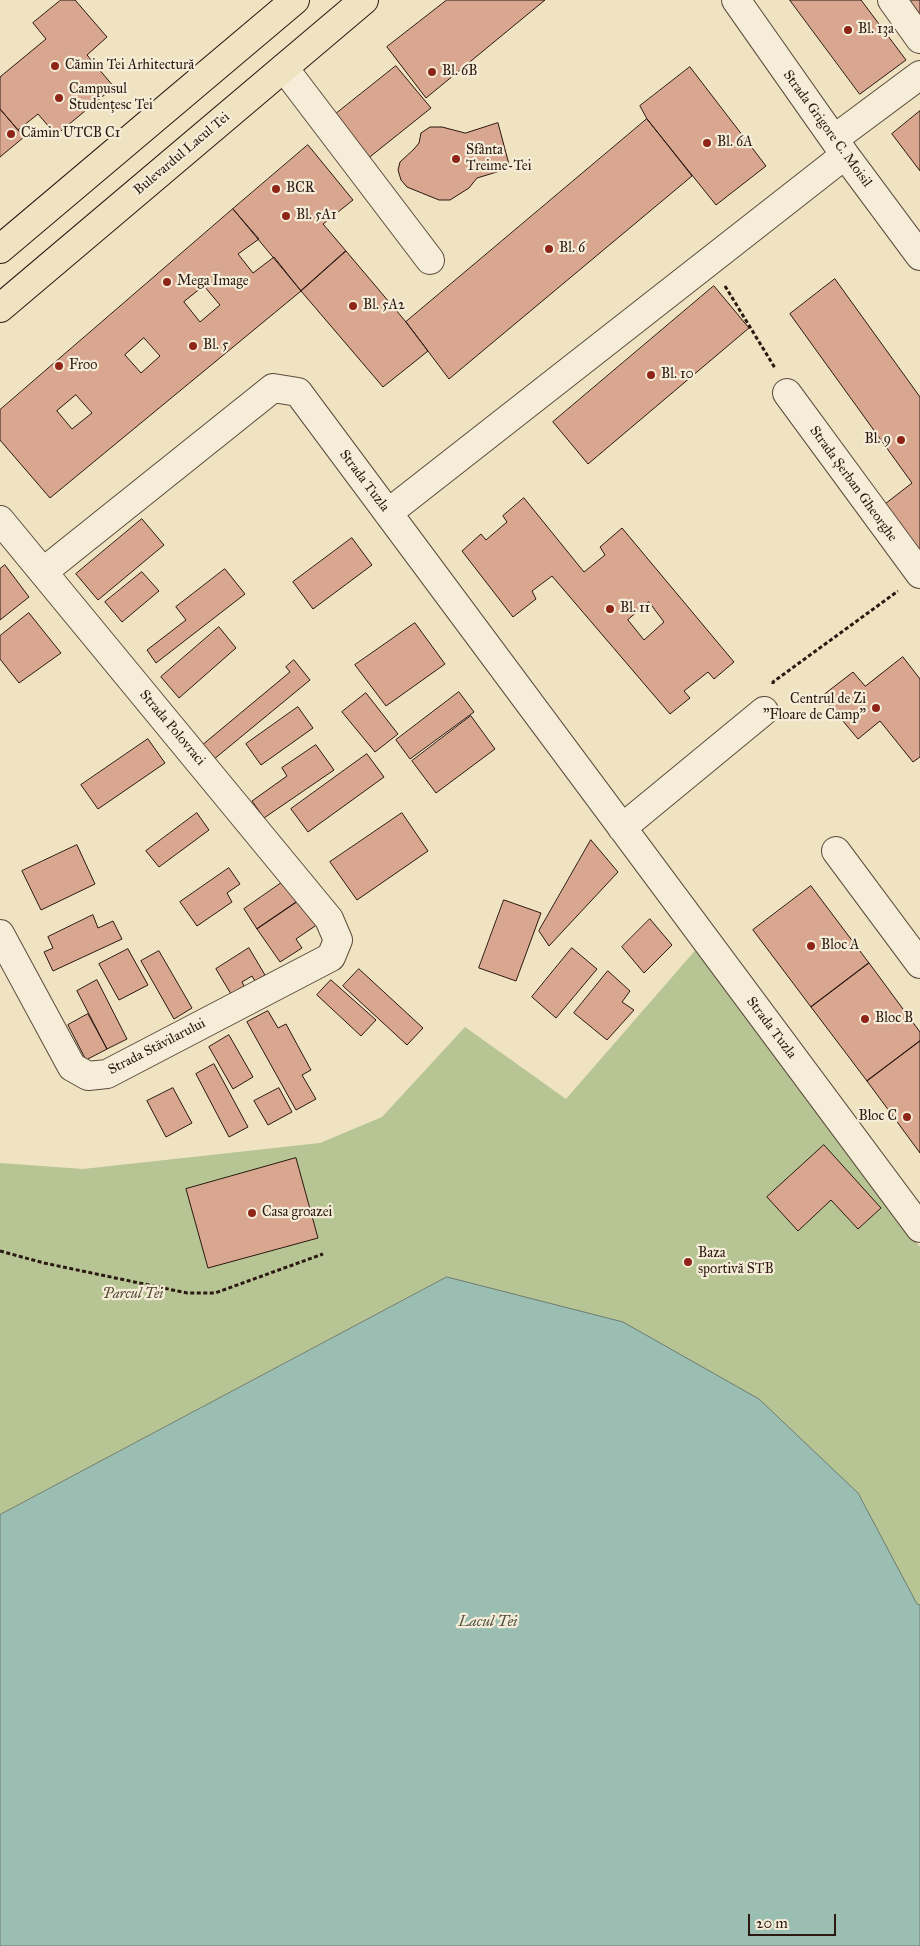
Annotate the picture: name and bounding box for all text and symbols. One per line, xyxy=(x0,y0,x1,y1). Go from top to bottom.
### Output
place label: Bl. 13a xyxy=(858,22,894,38)
marker: Bl. 13a xyxy=(842,24,854,36)
place label: Cămin Tei Arhitectură xyxy=(65,58,194,74)
marker: Cămin Tei Arhitectură xyxy=(49,60,61,72)
place label: Bl. 6B xyxy=(442,64,477,80)
marker: Bl. 6B xyxy=(426,66,438,78)
street label: Strada Grigore C. Moisil xyxy=(779,67,875,191)
place label: Campusul Studențesc Tei xyxy=(69,82,153,114)
marker: Campusul Studențesc Tei xyxy=(53,92,65,104)
street label: Bulevardul Lacul Tei xyxy=(131,109,233,199)
place label: Cămin UTCB C1 xyxy=(21,126,120,142)
marker: Cămin UTCB C1 xyxy=(5,128,17,140)
place label: Bl. 6A xyxy=(717,135,753,151)
marker: Bl. 6A xyxy=(701,137,713,149)
place label: Sfânta Treime-Tei xyxy=(466,143,532,176)
marker: Sfânta Treime-Tei xyxy=(450,153,462,165)
place label: BCR xyxy=(286,181,315,197)
marker: BCR xyxy=(270,183,282,195)
place label: Bl. 5A1 xyxy=(296,208,336,224)
marker: Bl. 5A1 xyxy=(280,210,292,222)
place label: Bl. 6 xyxy=(559,241,585,257)
marker: Bl. 6 xyxy=(543,243,555,255)
place label: Mega Image xyxy=(177,274,249,290)
marker: Mega Image xyxy=(161,276,173,288)
place label: Bl. 5A2 xyxy=(363,298,405,314)
marker: Bl. 5A2 xyxy=(347,300,359,312)
place label: Bl. 5 xyxy=(203,338,228,354)
marker: Bl. 5 xyxy=(187,340,199,352)
place label: Froo xyxy=(69,358,97,374)
marker: Froo xyxy=(53,360,65,372)
place label: Bl. 10 xyxy=(661,367,694,383)
marker: Bl. 10 xyxy=(645,369,657,381)
street label: Strada Șerban Gheorghe xyxy=(805,423,901,545)
place label: Bl. 9 xyxy=(865,432,891,448)
marker: Bl. 9 xyxy=(895,434,907,446)
street label: Strada Tuzla xyxy=(335,447,393,515)
place label: Bl. 11 xyxy=(620,601,650,617)
marker: Bl. 11 xyxy=(604,603,616,615)
street label: Strada Polovraci xyxy=(136,687,208,769)
place label: Centrul de Zi "Floare de Camp" xyxy=(763,692,866,724)
marker: Centrul de Zi "Floare de Camp" xyxy=(870,702,882,714)
place label: Bloc A xyxy=(821,938,859,954)
marker: Bloc A xyxy=(805,940,817,952)
street label: Strada Tuzla xyxy=(742,994,800,1062)
place label: Bloc B xyxy=(875,1011,913,1027)
marker: Bloc B xyxy=(859,1013,871,1025)
street label: Strada Stăvilarului xyxy=(105,1015,209,1079)
place label: Bloc C xyxy=(858,1109,897,1125)
marker: Bloc C xyxy=(901,1111,913,1123)
place label: Casa groazei xyxy=(262,1205,332,1221)
marker: Casa groazei xyxy=(246,1207,258,1219)
place label: Baza sportivă STB xyxy=(698,1246,774,1278)
marker: Baza sportivă STB xyxy=(682,1256,694,1268)
park label: Parcul Tei xyxy=(103,1287,163,1303)
water label: Lacul Tei xyxy=(459,1613,517,1631)
scale bar xyxy=(750,1904,838,1936)
text: 20 m xyxy=(756,1914,788,1932)

